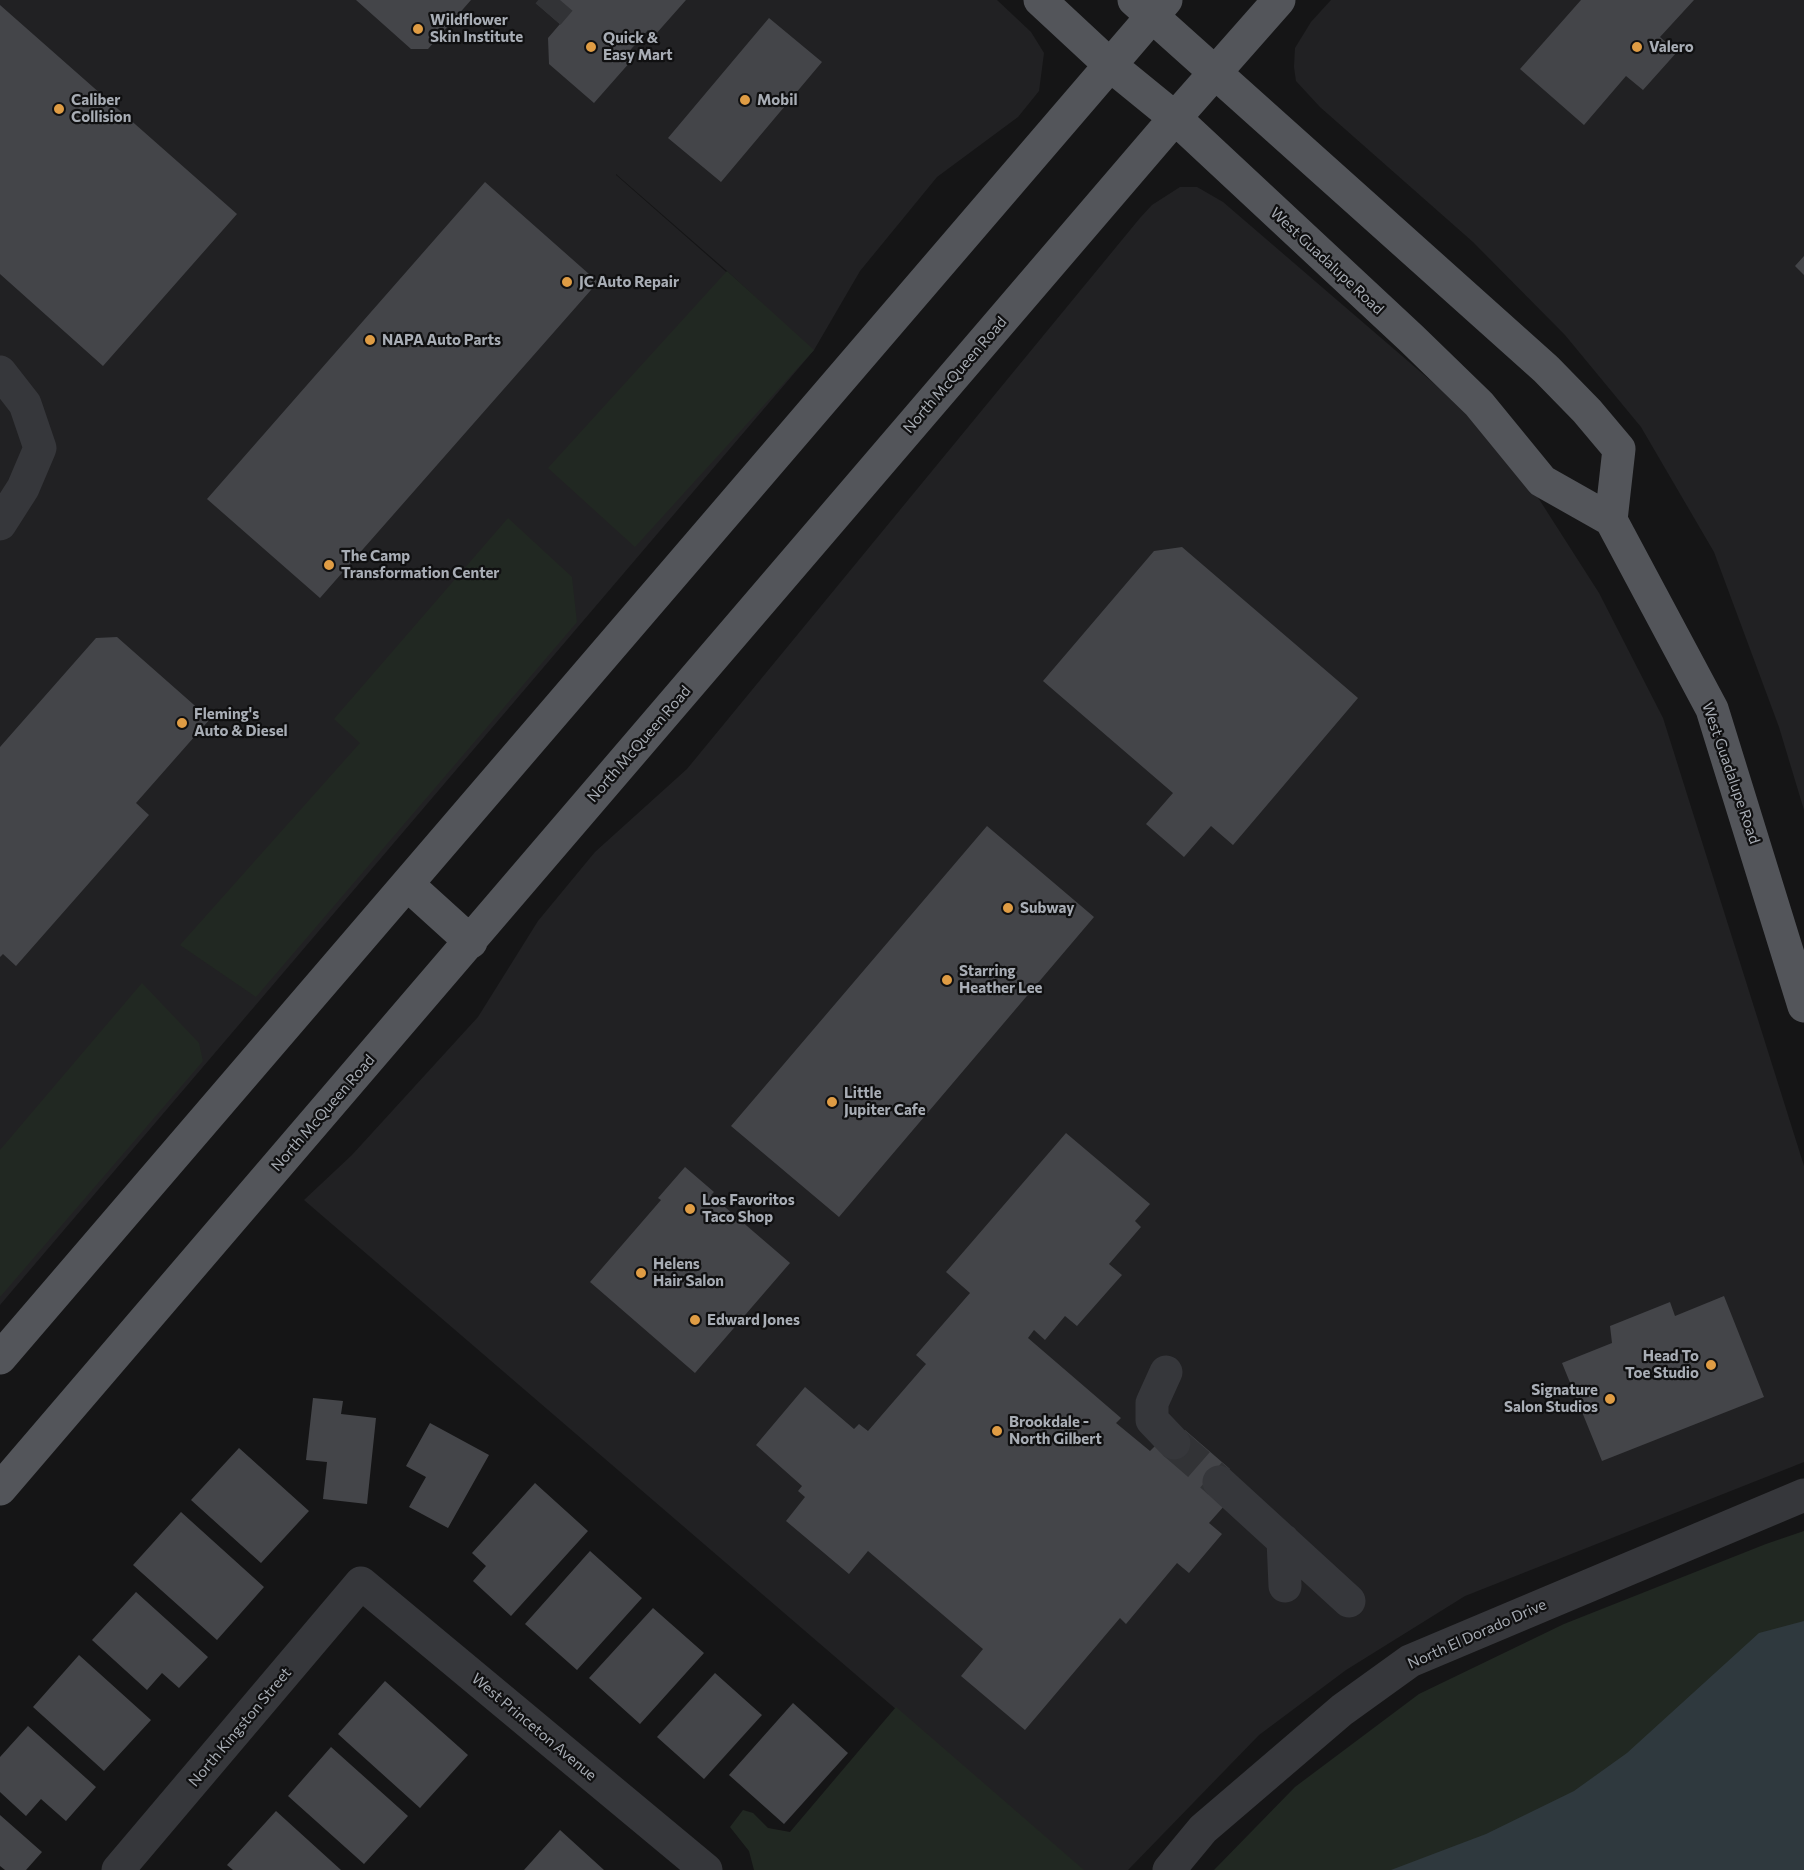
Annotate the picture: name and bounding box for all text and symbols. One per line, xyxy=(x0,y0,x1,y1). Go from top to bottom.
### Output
place label: Wildflower Skin Institute xyxy=(430,11,523,46)
marker: Wildflower Skin Institute xyxy=(411,22,425,36)
place label: Quick & Easy Mart xyxy=(603,29,673,64)
place label: Valero xyxy=(1649,38,1694,56)
marker: Quick & Easy Mart xyxy=(584,40,598,54)
marker: Valero xyxy=(1630,40,1644,54)
place label: Caliber Collision xyxy=(71,91,131,126)
place label: Mobil xyxy=(757,91,797,109)
marker: Mobil xyxy=(738,93,752,107)
marker: Caliber Collision xyxy=(52,102,66,116)
street label: West Guadalupe Road xyxy=(1267,204,1387,318)
place label: JC Auto Repair xyxy=(579,273,679,291)
marker: JC Auto Repair xyxy=(560,275,574,289)
street label: North McQueen Road xyxy=(899,313,1011,437)
place label: NAPA Auto Parts xyxy=(382,331,501,349)
marker: NAPA Auto Parts xyxy=(363,333,377,347)
place label: The Camp Transformation Center xyxy=(341,547,500,582)
marker: The Camp Transformation Center xyxy=(322,558,336,572)
street label: North McQueen Road xyxy=(583,682,695,806)
street label: West Guadalupe Road xyxy=(1698,700,1764,846)
place label: Fleming's Auto & Diesel xyxy=(194,705,288,740)
marker: Fleming's Auto & Diesel xyxy=(175,716,189,730)
place label: Subway xyxy=(1020,899,1074,917)
marker: Subway xyxy=(1001,901,1015,915)
place label: Starring Heather Lee xyxy=(959,962,1043,997)
marker: Starring Heather Lee xyxy=(940,973,954,987)
street label: North McQueen Road xyxy=(267,1051,379,1175)
place label: Little Jupiter Cafe xyxy=(844,1084,926,1119)
marker: Little Jupiter Cafe xyxy=(825,1095,839,1109)
place label: Los Favoritos Taco Shop xyxy=(702,1191,795,1226)
marker: Los Favoritos Taco Shop xyxy=(683,1202,697,1216)
place label: Helens Hair Salon xyxy=(653,1255,724,1290)
marker: Helens Hair Salon xyxy=(634,1266,648,1280)
place label: Edward Jones xyxy=(707,1311,800,1329)
marker: Edward Jones xyxy=(688,1313,702,1327)
place label: Head To Toe Studio xyxy=(1625,1347,1699,1382)
marker: Head To Toe Studio xyxy=(1704,1358,1718,1372)
place label: Signature Salon Studios xyxy=(1504,1381,1598,1416)
marker: Signature Salon Studios xyxy=(1603,1392,1617,1406)
place label: Brookdale - North Gilbert xyxy=(1009,1413,1102,1448)
marker: Brookdale - North Gilbert xyxy=(990,1424,1004,1438)
street label: North El Dorado Drive xyxy=(1405,1595,1549,1673)
street label: North Kingston Street xyxy=(185,1664,295,1790)
street label: West Princeton Avenue xyxy=(468,1669,600,1785)

